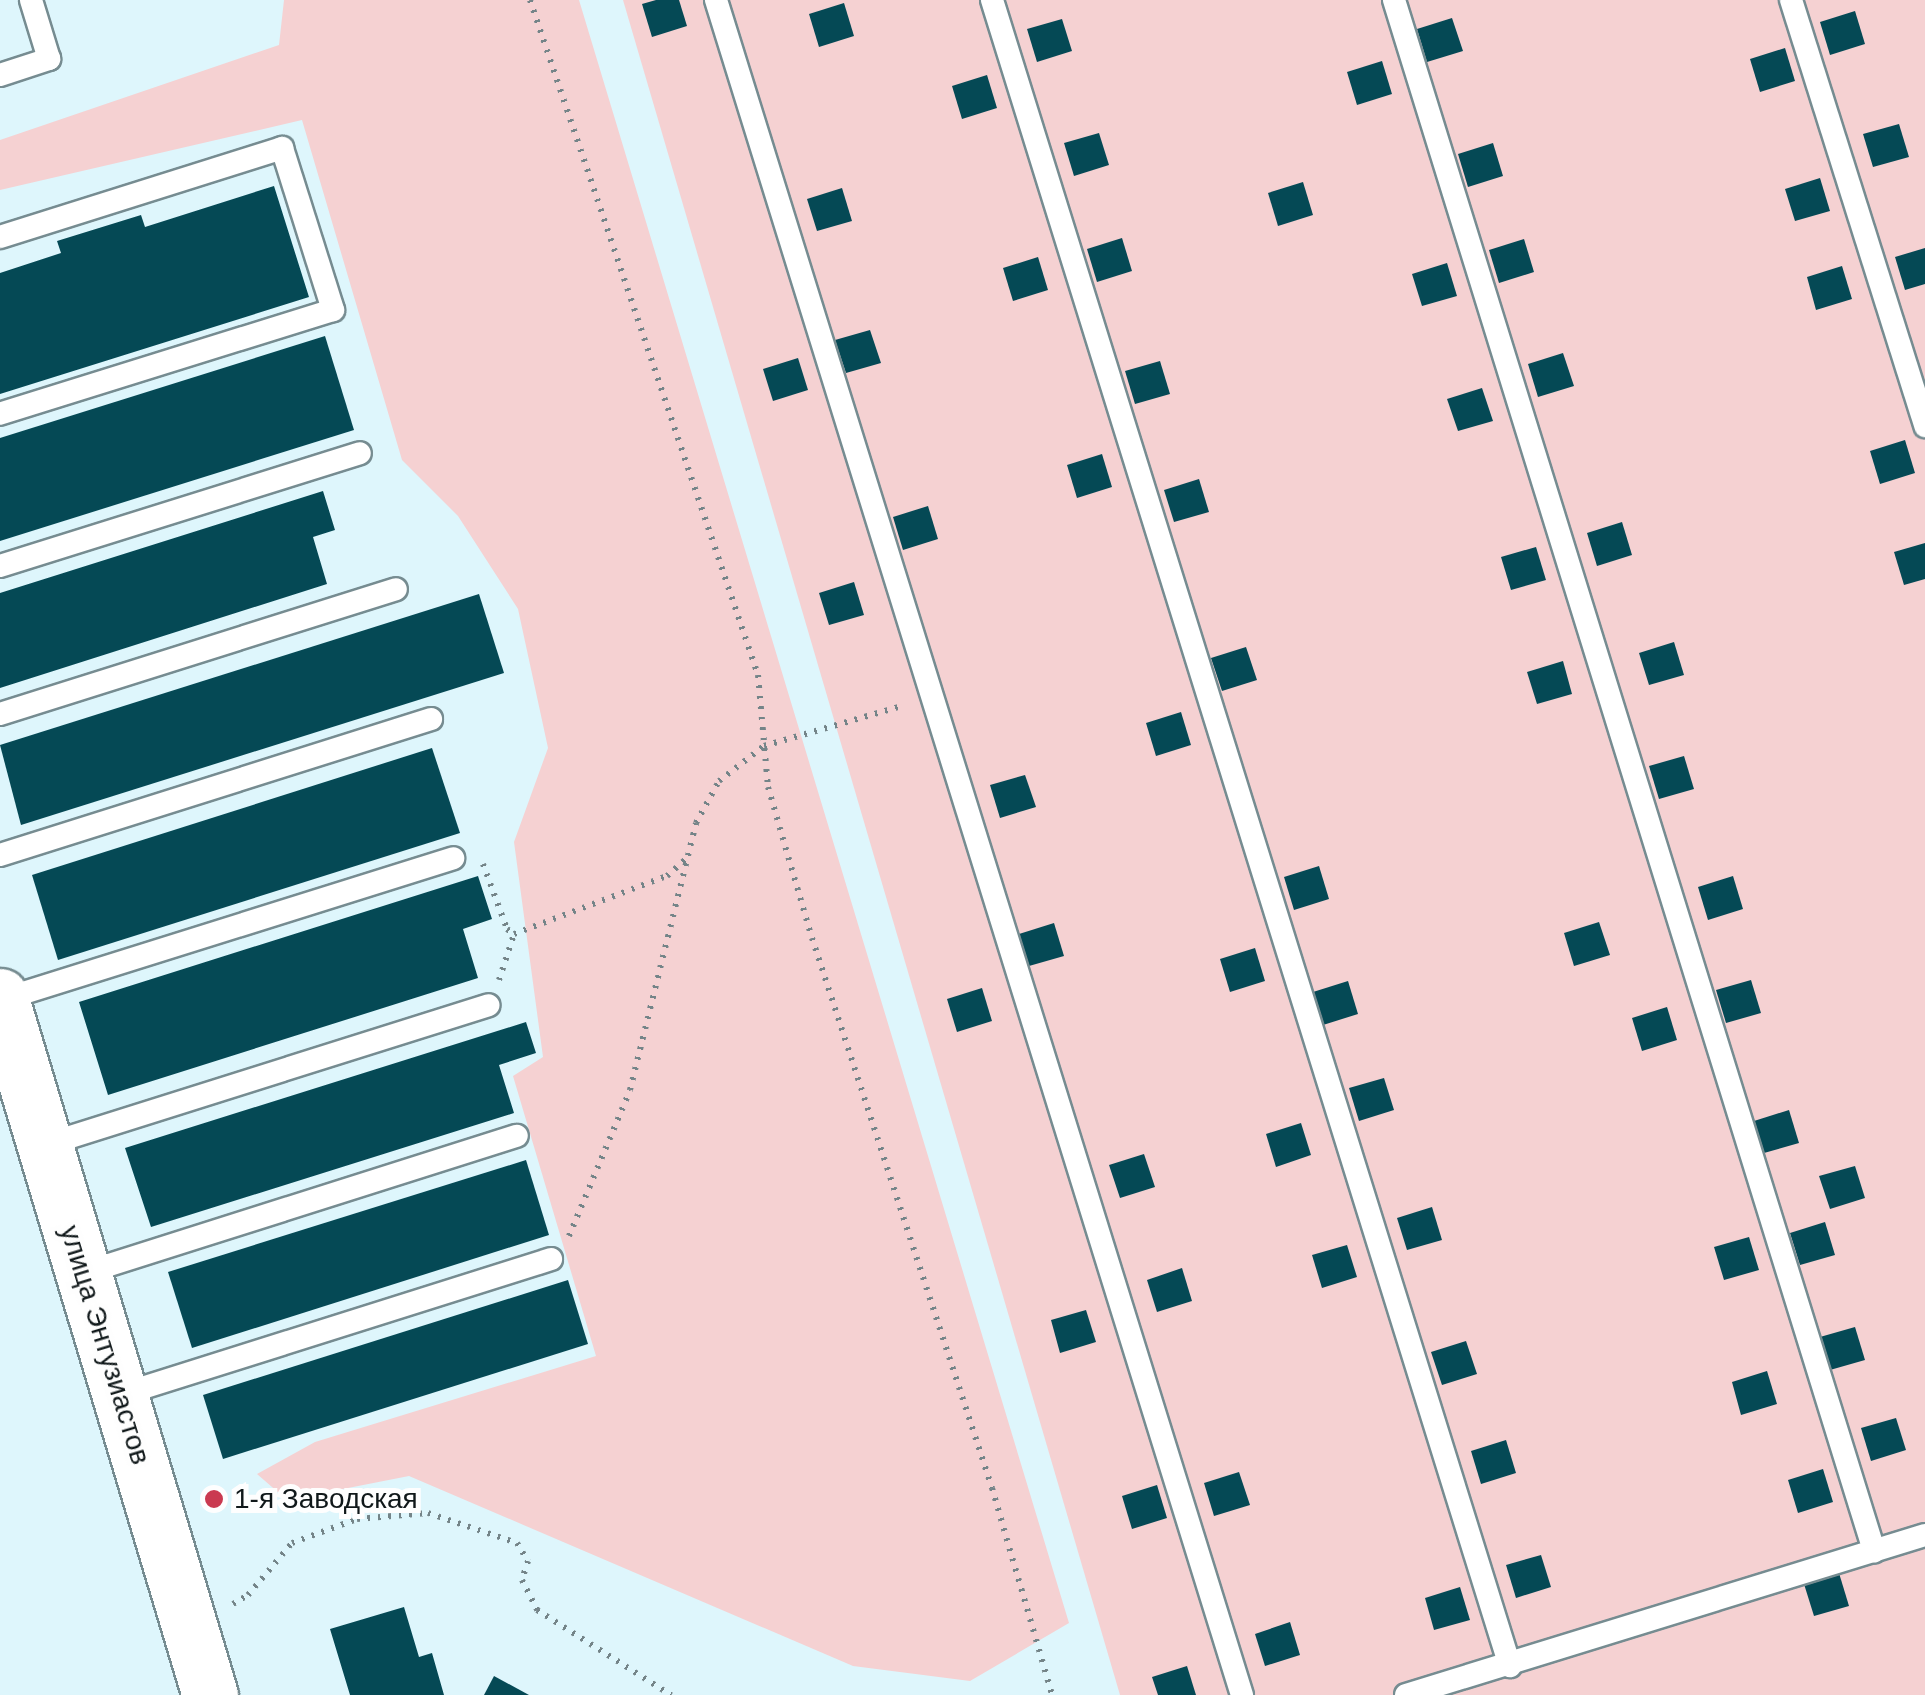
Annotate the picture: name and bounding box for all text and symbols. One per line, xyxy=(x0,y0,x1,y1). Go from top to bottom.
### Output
street label: улица Энтузиастов xyxy=(53,1221,157,1469)
place label: 1-я Заводская xyxy=(234,1482,418,1516)
marker: 1-я Заводская xyxy=(203,1488,225,1510)

